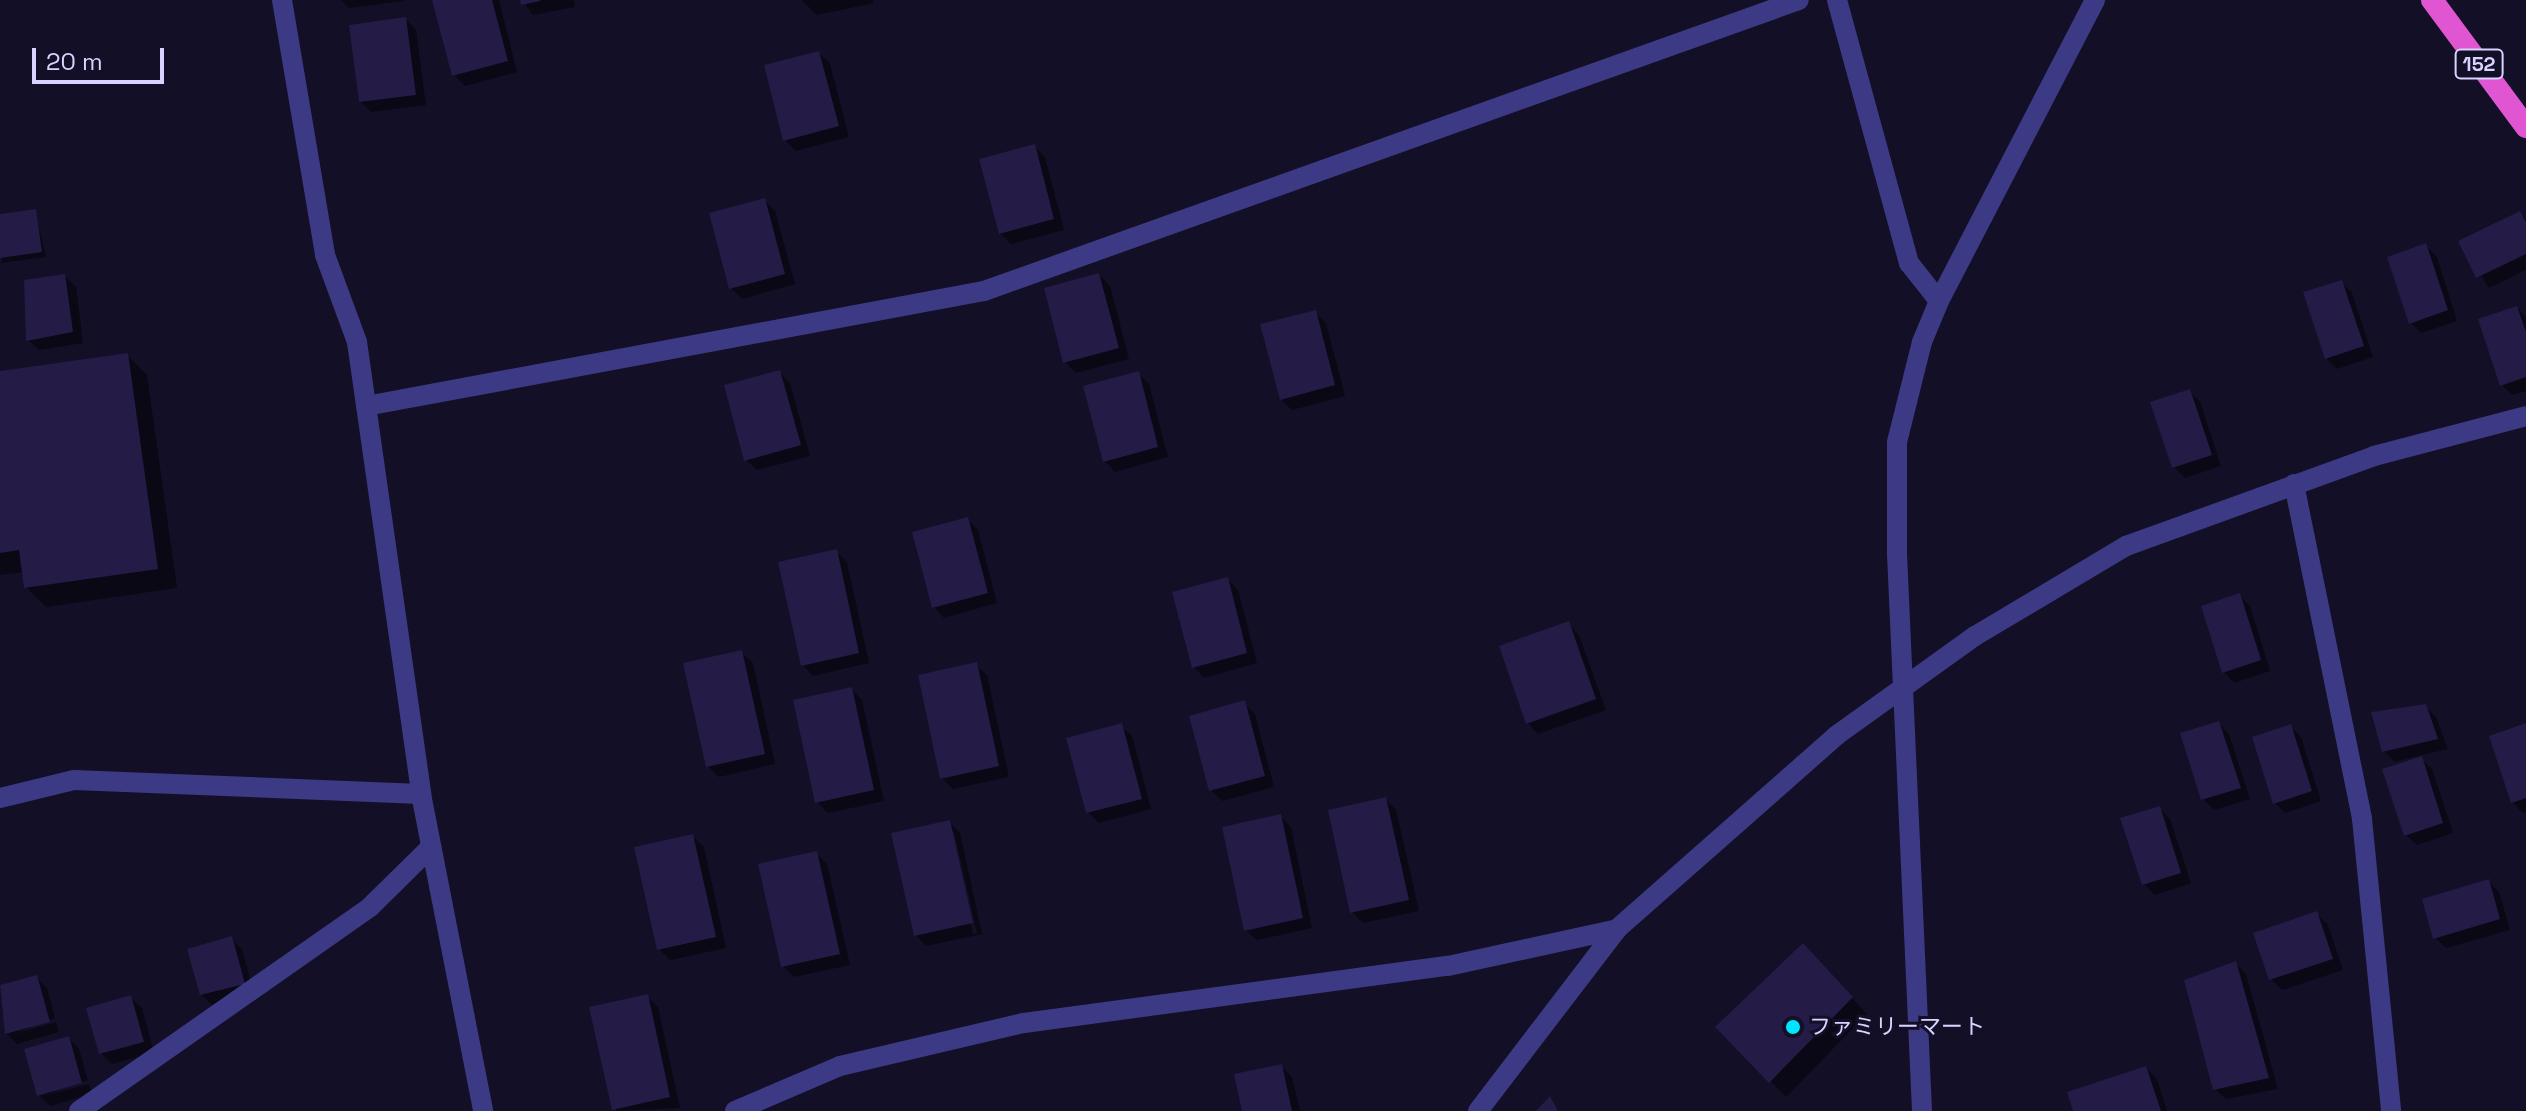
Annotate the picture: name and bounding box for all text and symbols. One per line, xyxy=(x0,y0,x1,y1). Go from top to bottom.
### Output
scale bar xyxy=(36,32,168,82)
text: 20 m xyxy=(46,46,103,77)
road number: 152 xyxy=(2453,48,2505,80)
place label: ファミリーマート xyxy=(1809,1014,1985,1040)
marker: ファミリーマート xyxy=(1784,1018,1802,1036)

